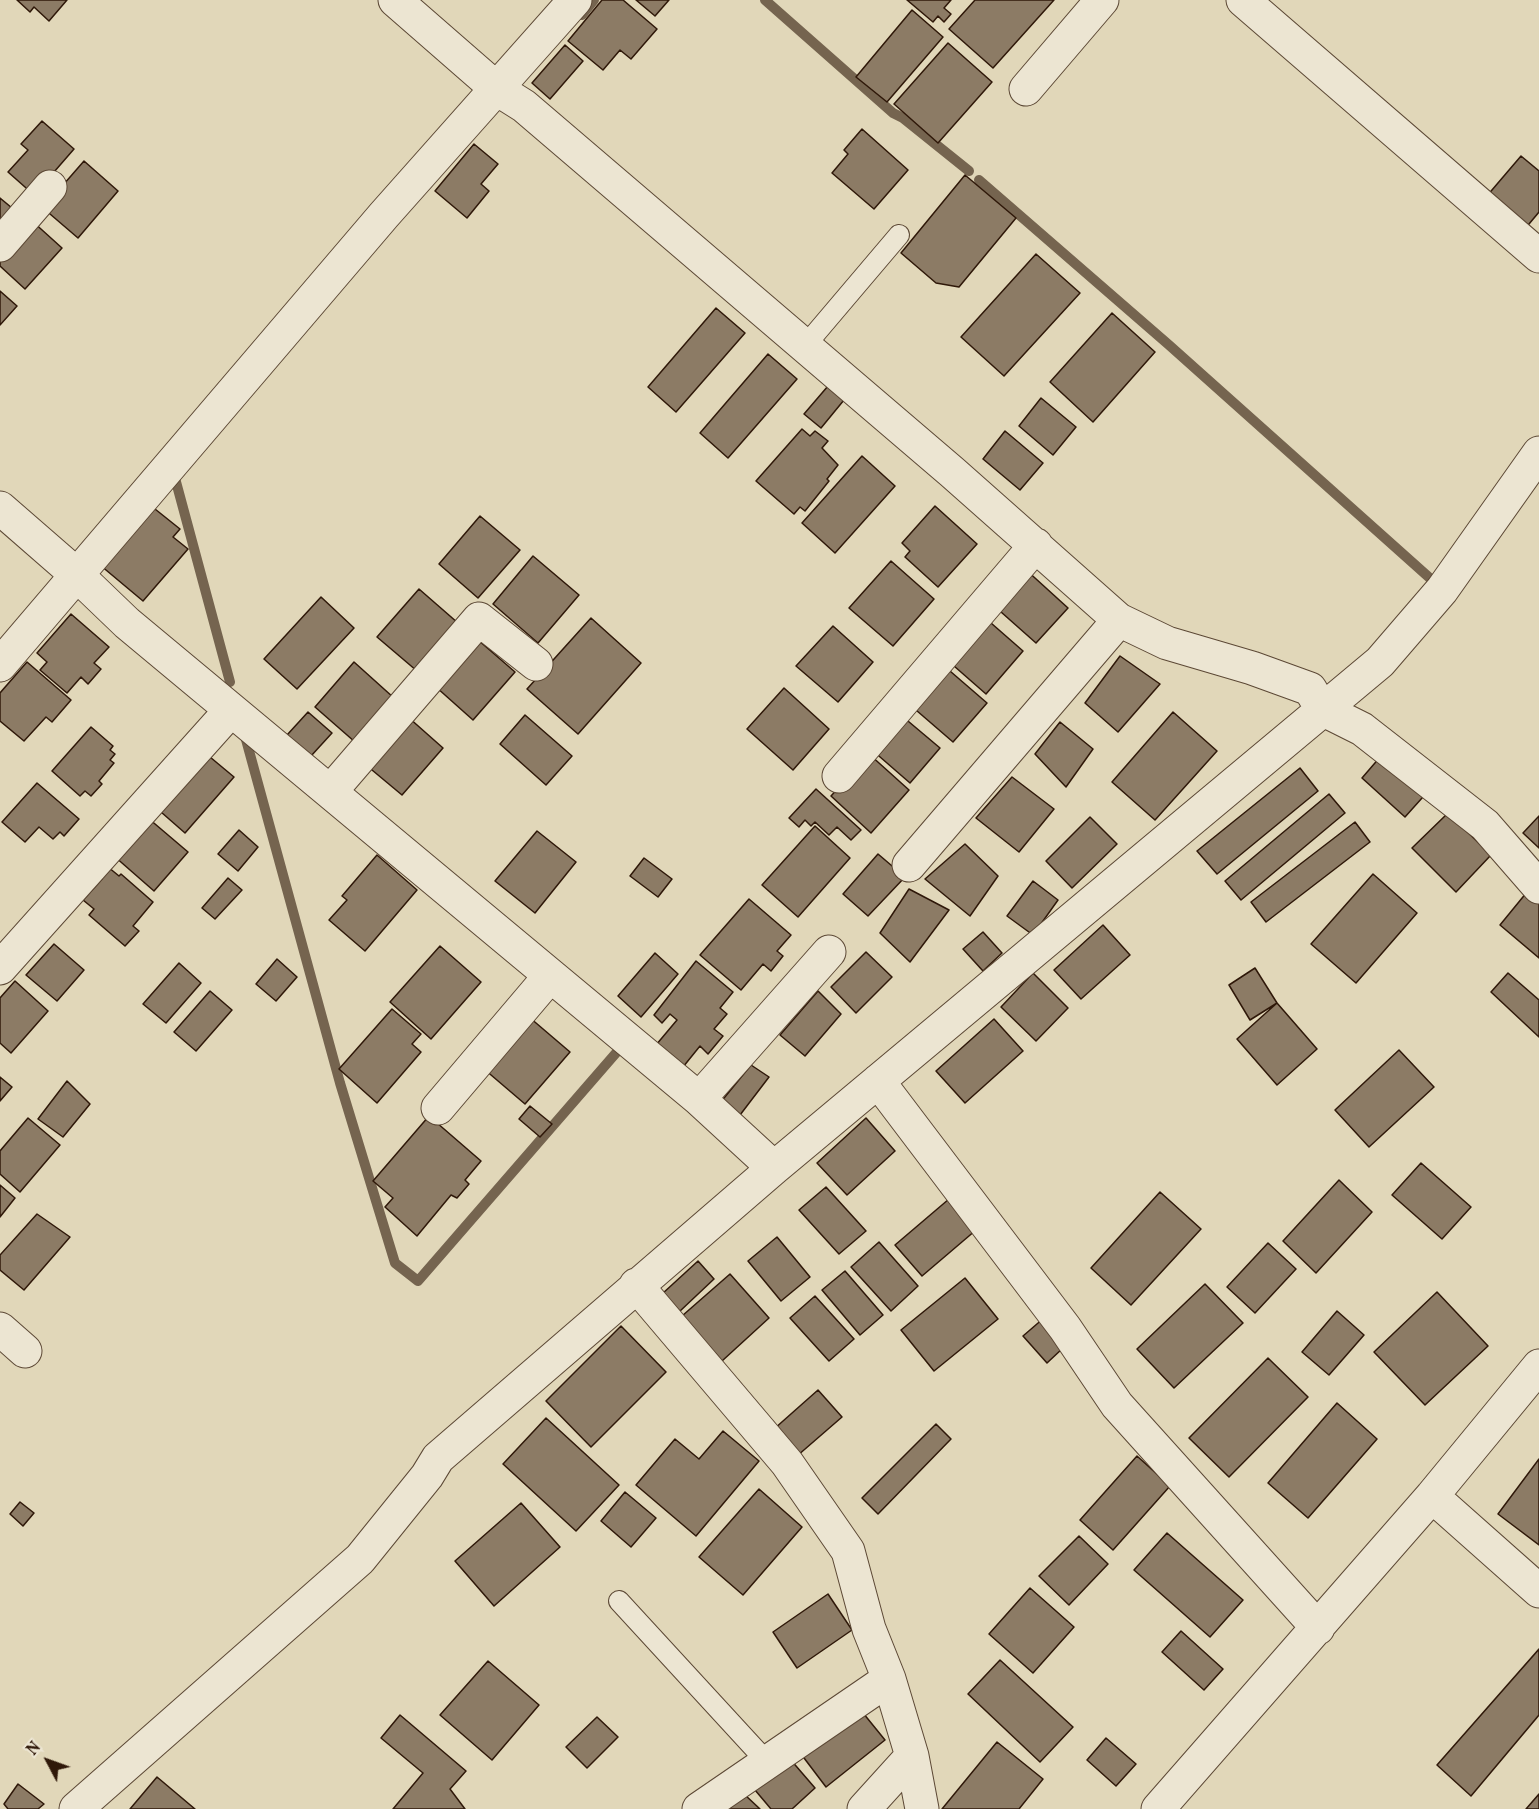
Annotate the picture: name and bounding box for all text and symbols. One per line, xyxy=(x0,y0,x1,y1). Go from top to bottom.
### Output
north arrow xyxy=(18,1731,78,1791)
text: N xyxy=(22,1738,47,1761)

